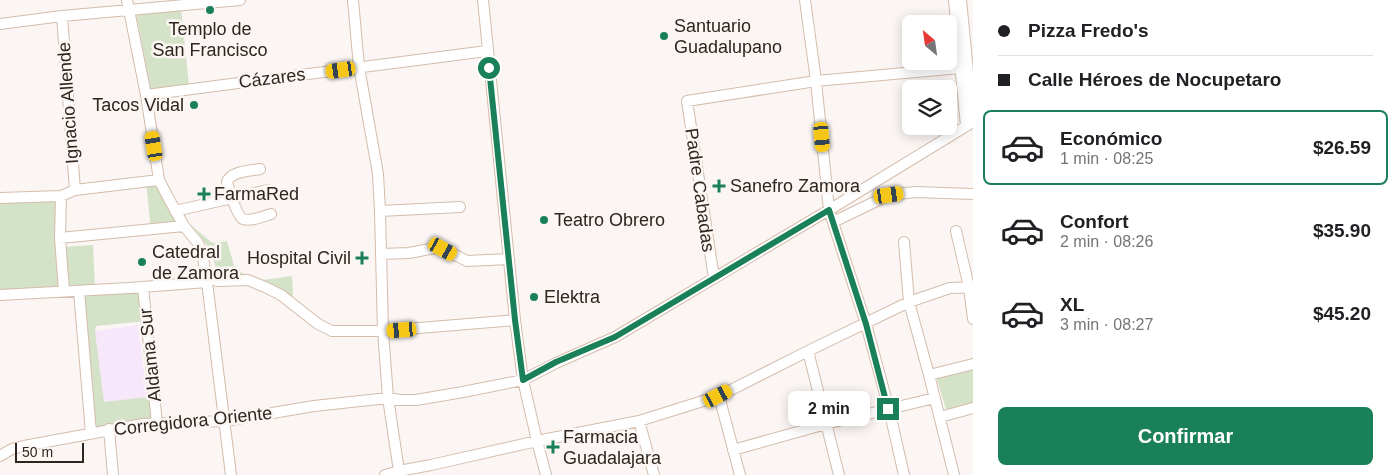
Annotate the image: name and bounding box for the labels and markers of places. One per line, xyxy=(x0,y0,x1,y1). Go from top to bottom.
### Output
marker: Templo de San Francisco xyxy=(204,4,216,16)
place label: Santuario Guadalupano xyxy=(674,16,782,57)
place label: Templo de San Francisco xyxy=(152,19,268,60)
marker: Santuario Guadalupano xyxy=(658,30,670,42)
place label: Tacos Vidal xyxy=(92,95,184,115)
marker: Tacos Vidal xyxy=(188,99,200,111)
place label: Sanefro Zamora xyxy=(730,176,861,196)
marker: Sanefro Zamora xyxy=(712,179,726,193)
place label: FarmaRed xyxy=(214,184,299,204)
marker: FarmaRed xyxy=(198,188,210,200)
place label: Teatro Obrero xyxy=(554,210,665,230)
marker: Teatro Obrero xyxy=(538,214,550,226)
place label: Catedral de Zamora xyxy=(152,242,240,283)
place label: Hospital Civil xyxy=(247,248,351,268)
marker: Hospital Civil xyxy=(355,251,369,265)
marker: Catedral de Zamora xyxy=(136,256,148,268)
place label: Elektra xyxy=(544,287,601,307)
marker: Elektra xyxy=(528,291,540,303)
place label: Farmacia Guadalajara xyxy=(563,427,662,468)
marker: Farmacia Guadalajara xyxy=(547,441,559,453)

